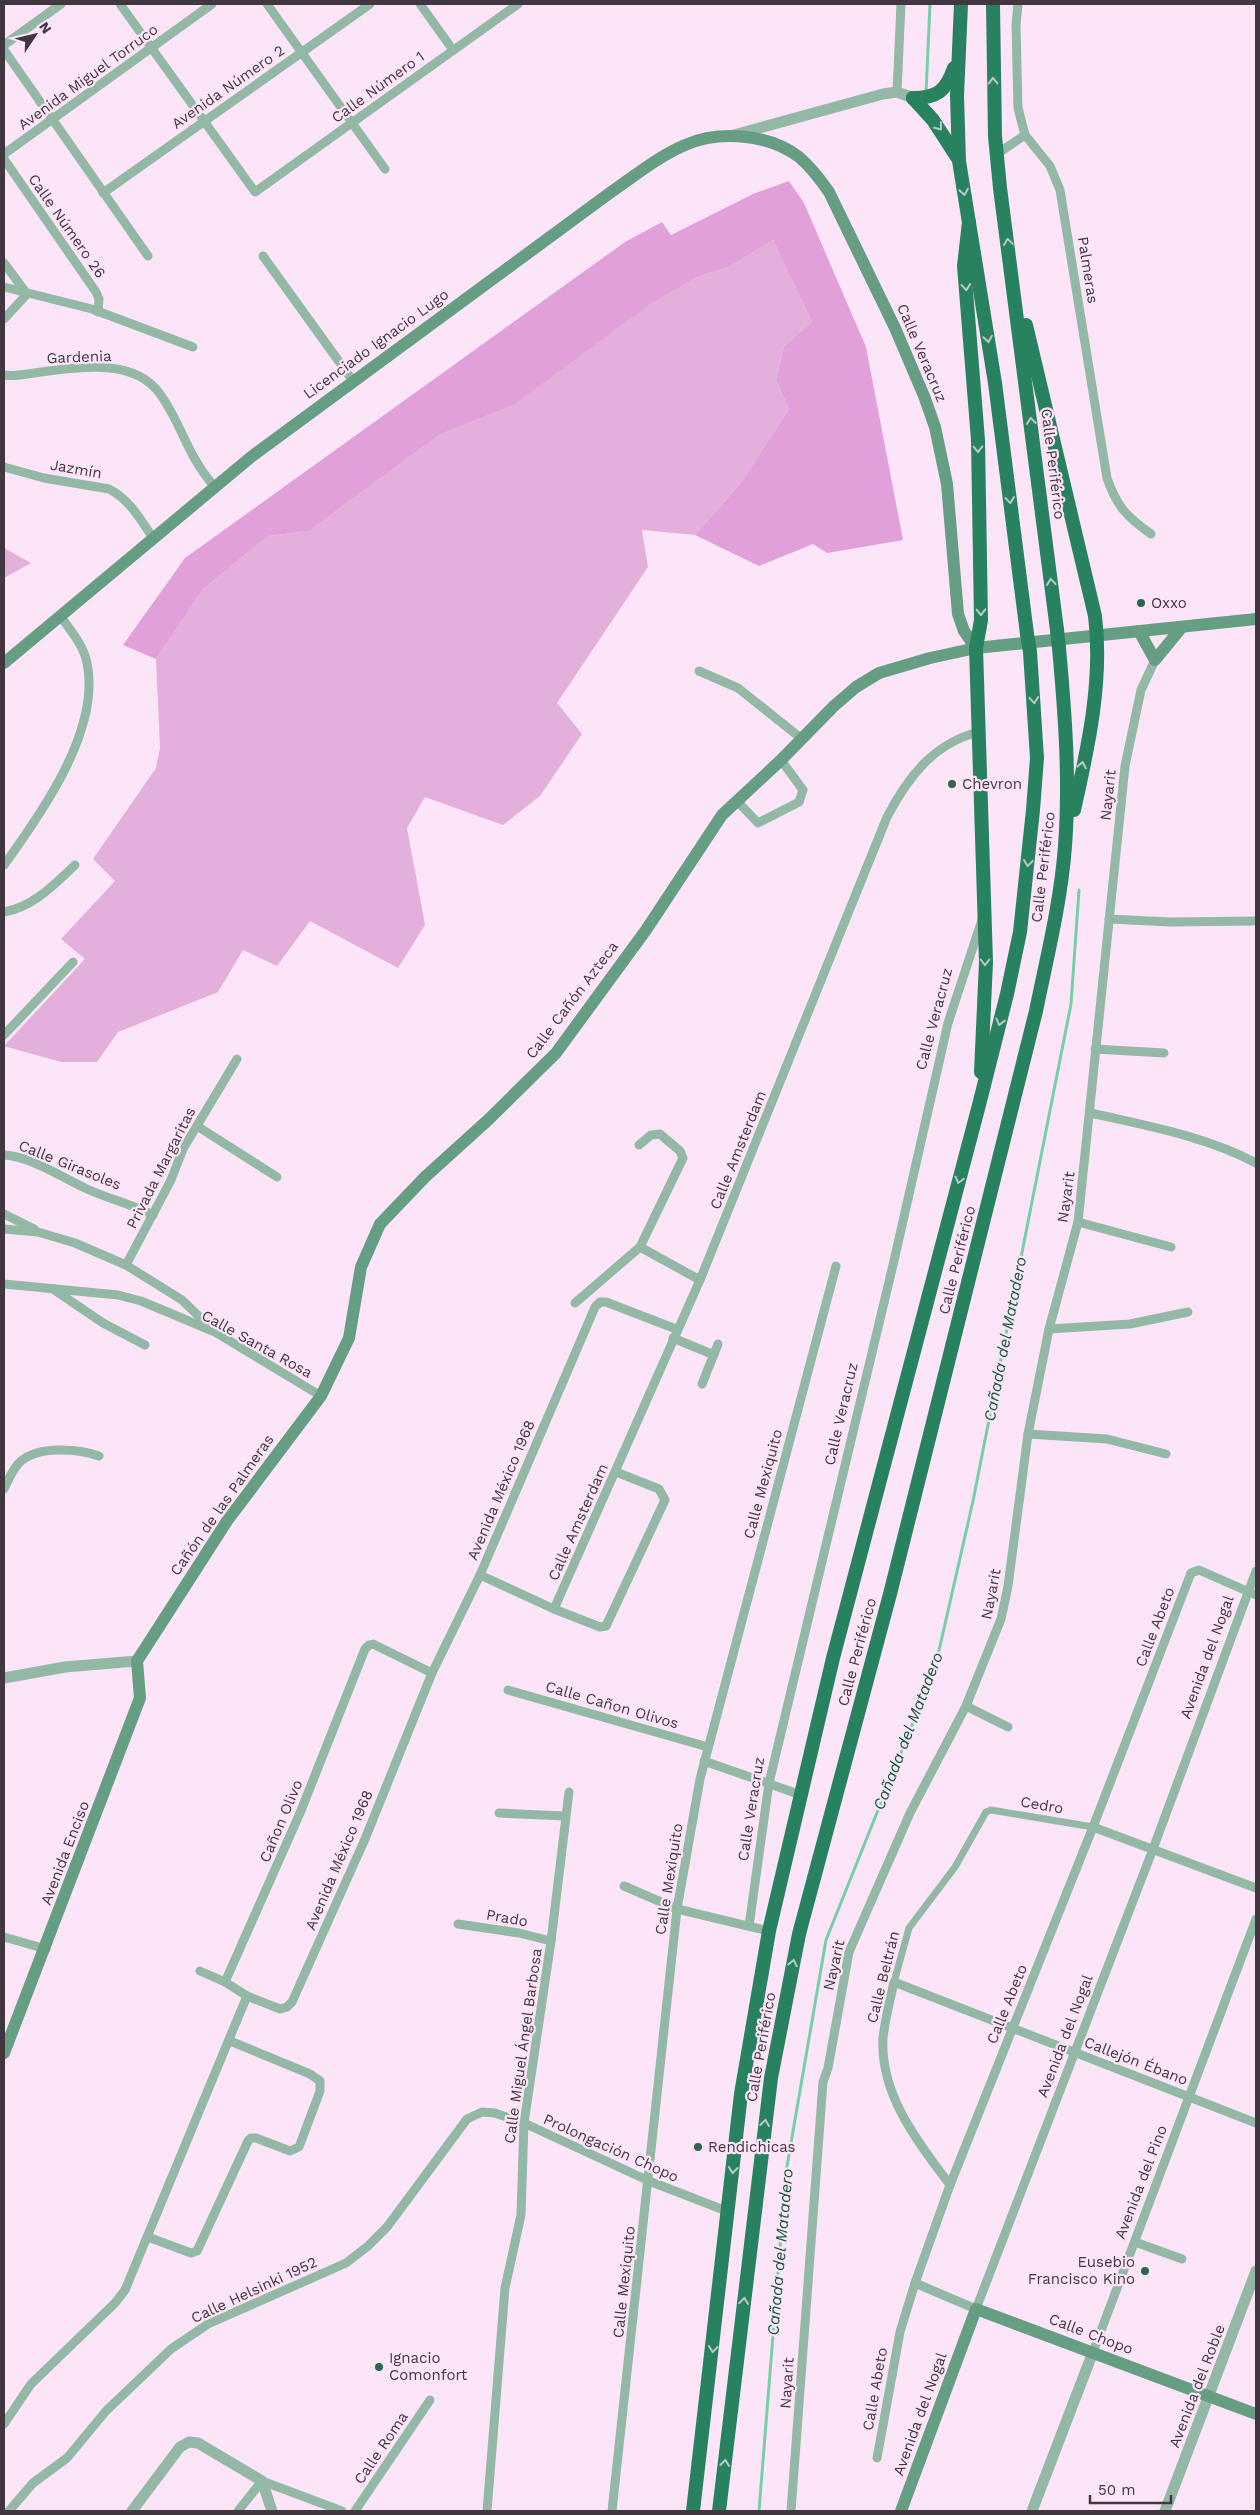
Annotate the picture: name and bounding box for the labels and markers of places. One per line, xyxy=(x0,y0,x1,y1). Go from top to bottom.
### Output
place label: Oxxo xyxy=(1151,594,1187,612)
marker: Oxxo xyxy=(1135,597,1147,609)
place label: Chevron xyxy=(962,775,1022,793)
marker: Chevron xyxy=(946,778,958,790)
place label: Rendichicas xyxy=(708,2138,796,2156)
marker: Rendichicas xyxy=(692,2141,704,2153)
place label: Eusebio Francisco Kino xyxy=(1028,2253,1135,2288)
marker: Eusebio Francisco Kino xyxy=(1139,2265,1151,2277)
place label: Ignacio Comonfort xyxy=(389,2349,468,2384)
marker: Ignacio Comonfort xyxy=(373,2361,385,2373)

